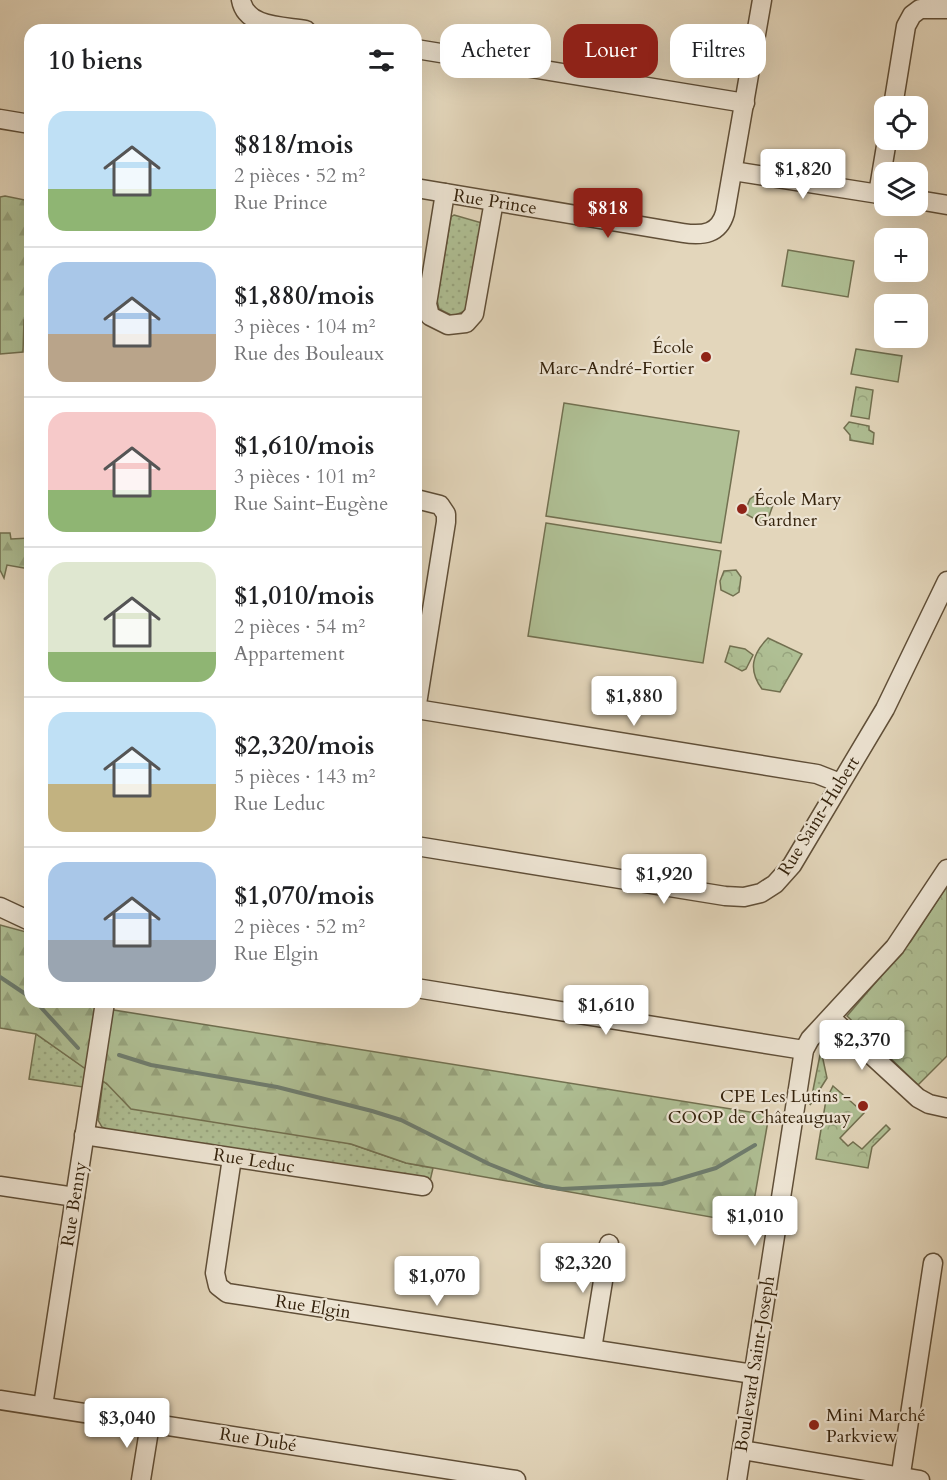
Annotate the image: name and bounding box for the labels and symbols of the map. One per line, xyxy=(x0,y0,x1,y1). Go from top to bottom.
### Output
pin: $1,820 xyxy=(754,149,852,200)
street label: Rue Prince xyxy=(451,183,539,221)
pin: $818 xyxy=(572,188,644,239)
place label: École Marc-André-Fortier xyxy=(539,335,694,381)
marker: École Marc-André-Fortier xyxy=(699,350,713,364)
place label: École Mary Gardner xyxy=(754,487,842,533)
marker: École Mary Gardner xyxy=(735,502,749,516)
pin: $1,880 xyxy=(585,676,683,727)
street label: Rue Saint-Hubert xyxy=(772,751,866,880)
pin: $1,920 xyxy=(615,854,713,905)
pin: $1,610 xyxy=(557,985,655,1036)
pin: $2,370 xyxy=(813,1020,911,1071)
place label: CPE Les Lutins - COOP de Châteauguay xyxy=(668,1084,851,1130)
marker: CPE Les Lutins - COOP de Châteauguay xyxy=(856,1099,870,1113)
street label: Rue Leduc xyxy=(212,1142,296,1180)
street label: Rue Benny xyxy=(55,1159,93,1248)
pin: $1,010 xyxy=(706,1196,804,1247)
pin: $2,320 xyxy=(534,1243,632,1294)
pin: $1,070 xyxy=(388,1256,486,1307)
street label: Boulevard Saint-Joseph xyxy=(729,1274,781,1454)
street label: Rue Elgin xyxy=(273,1289,353,1325)
pin: $3,040 xyxy=(78,1398,176,1449)
place label: Mini Marché Parkview xyxy=(826,1403,926,1449)
marker: Mini Marché Parkview xyxy=(807,1418,821,1432)
street label: Rue Dubé xyxy=(218,1422,298,1458)

